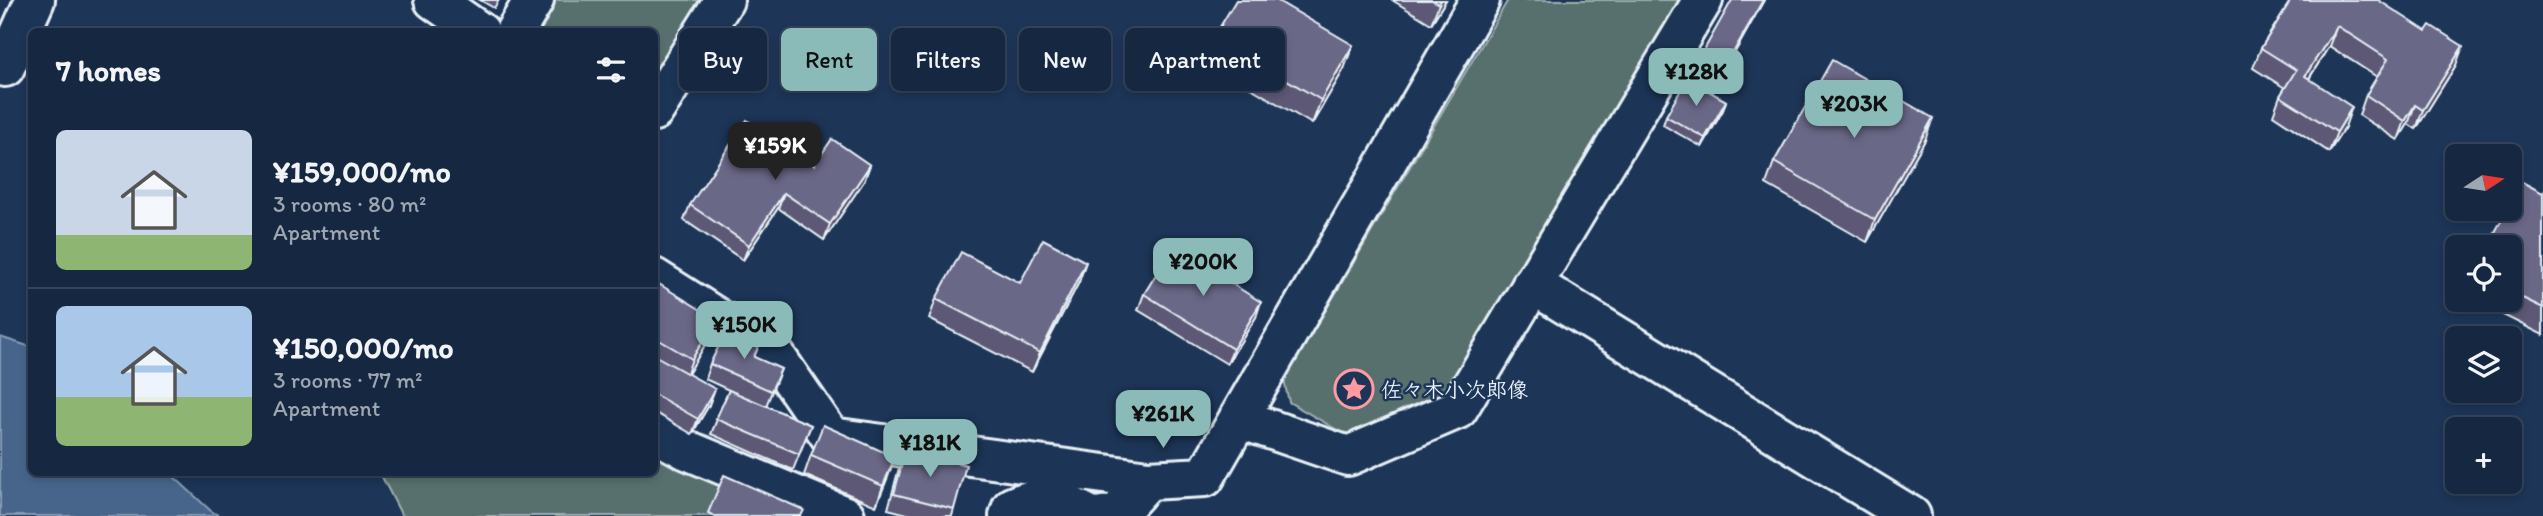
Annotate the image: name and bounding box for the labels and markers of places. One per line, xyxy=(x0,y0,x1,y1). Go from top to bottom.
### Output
pin: ¥128K xyxy=(1647,48,1745,108)
pin: ¥203K xyxy=(1805,80,1903,140)
pin: ¥159K xyxy=(726,122,824,182)
pin: ¥200K xyxy=(1154,238,1252,298)
pin: ¥150K xyxy=(695,302,793,361)
place icon: 佐々木小次郎像 xyxy=(1333,368,1375,410)
place label: 佐々木小次郎像 xyxy=(1381,377,1528,402)
pin: ¥261K xyxy=(1114,391,1212,450)
pin: ¥181K xyxy=(881,420,979,479)

